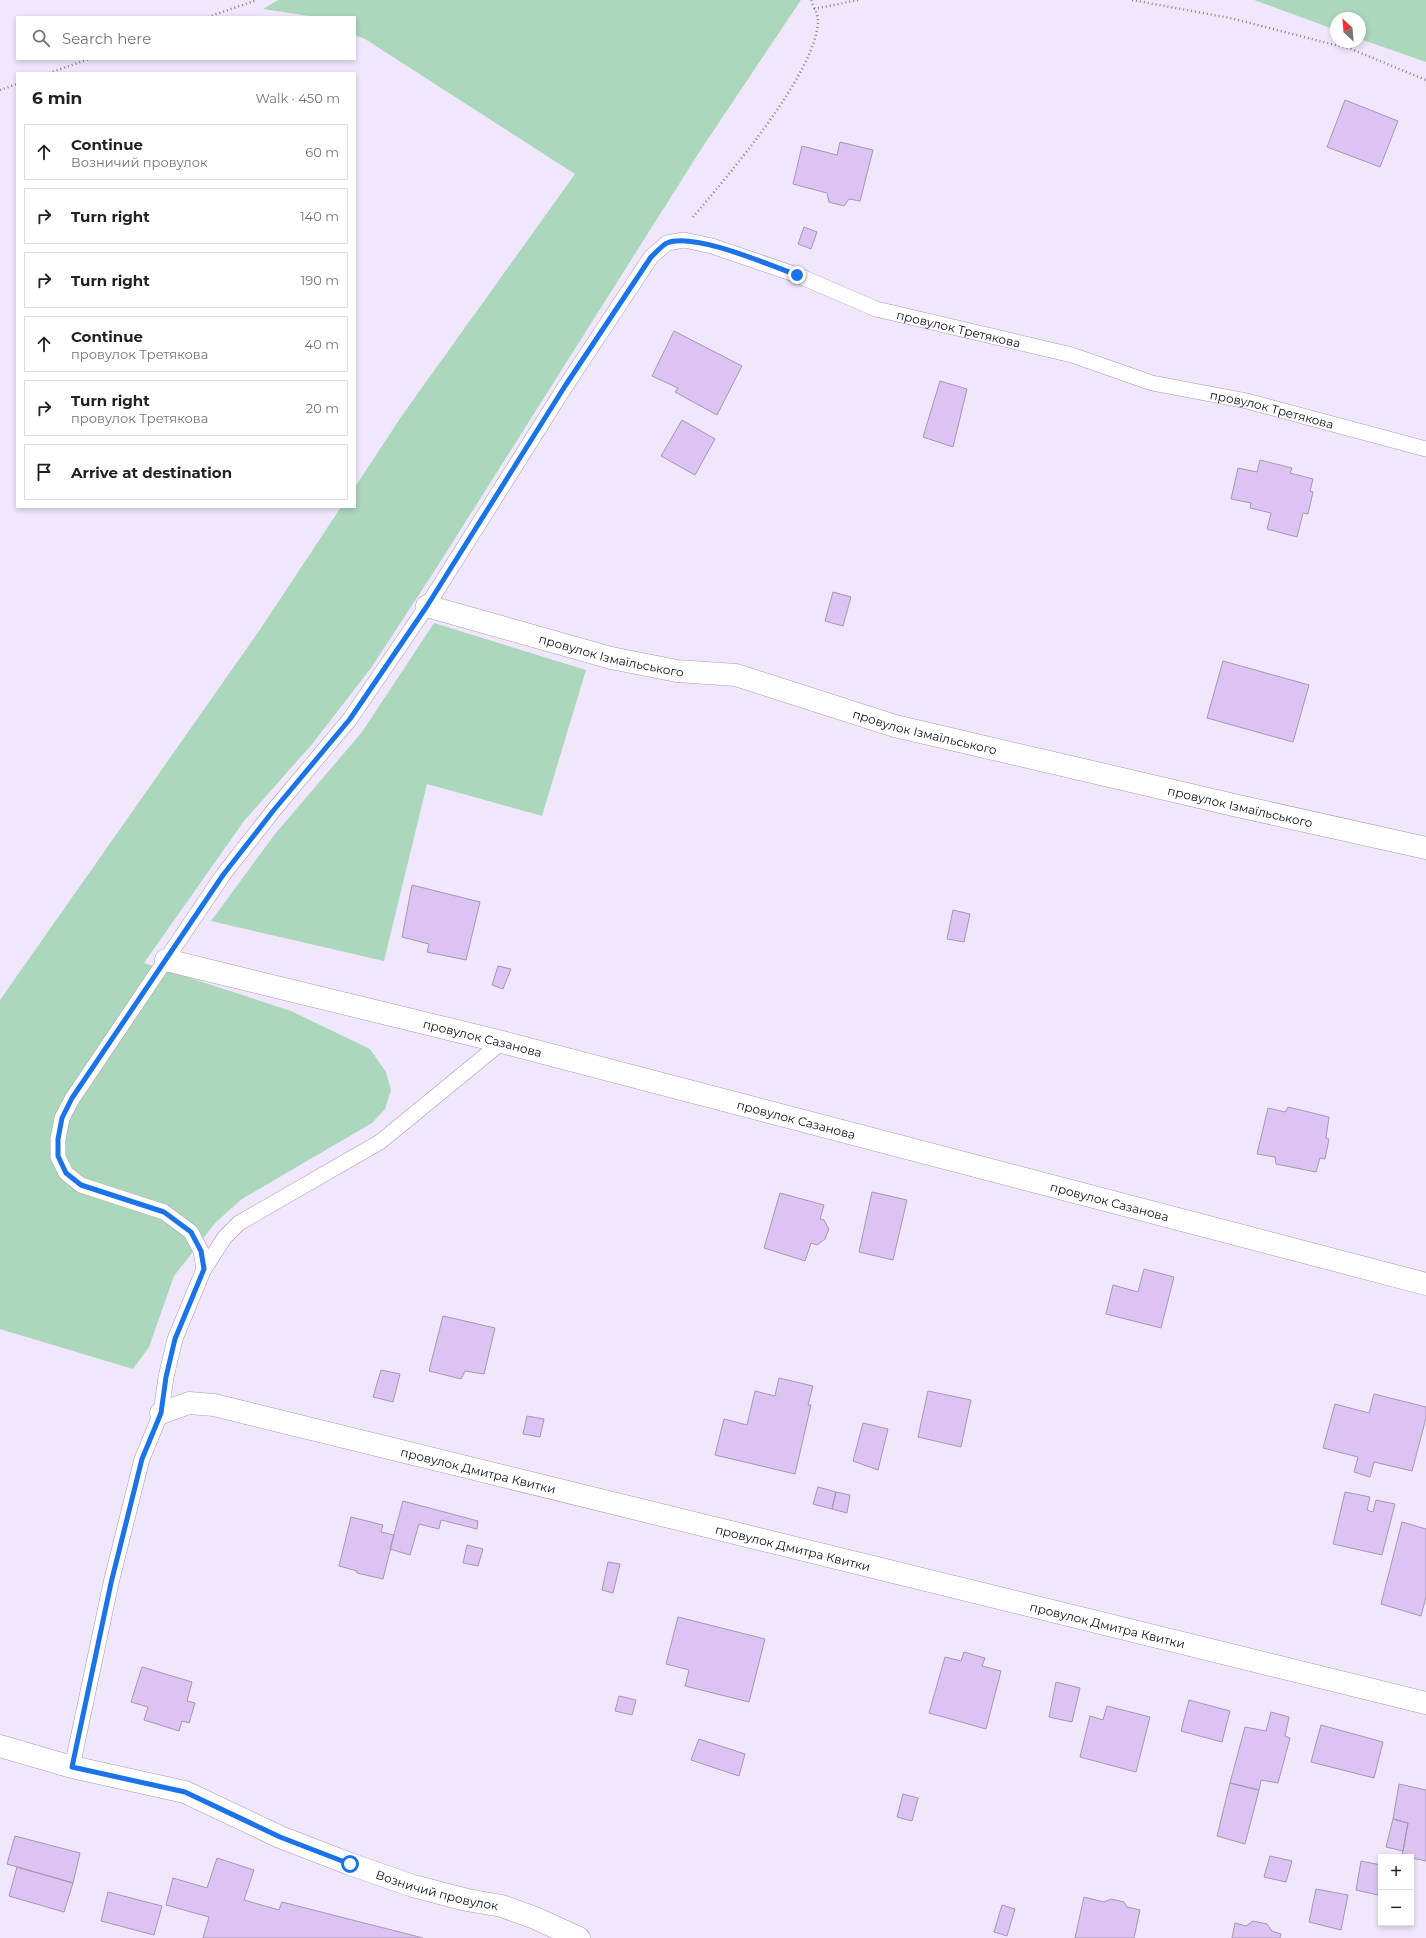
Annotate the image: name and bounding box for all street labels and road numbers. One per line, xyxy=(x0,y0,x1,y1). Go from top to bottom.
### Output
street label: провулок Третякова xyxy=(895,307,1022,350)
street label: провулок Третякова xyxy=(1209,387,1335,431)
street label: провулок Ізмаїльського xyxy=(537,631,685,679)
street label: провулок Ізмаїльського xyxy=(851,705,999,757)
street label: провулок Ізмаїльського xyxy=(1166,782,1315,830)
street label: провулок Сазанова xyxy=(422,1016,544,1060)
street label: провулок Сазанова xyxy=(735,1096,857,1142)
street label: провулок Сазанова xyxy=(1049,1178,1171,1224)
street label: провулок Дмитра Квитки xyxy=(399,1444,557,1496)
street label: провулок Дмитра Квитки xyxy=(714,1521,872,1574)
street label: провулок Дмитра Квитки xyxy=(1028,1598,1187,1651)
street label: Возничий провулок xyxy=(374,1866,500,1913)

